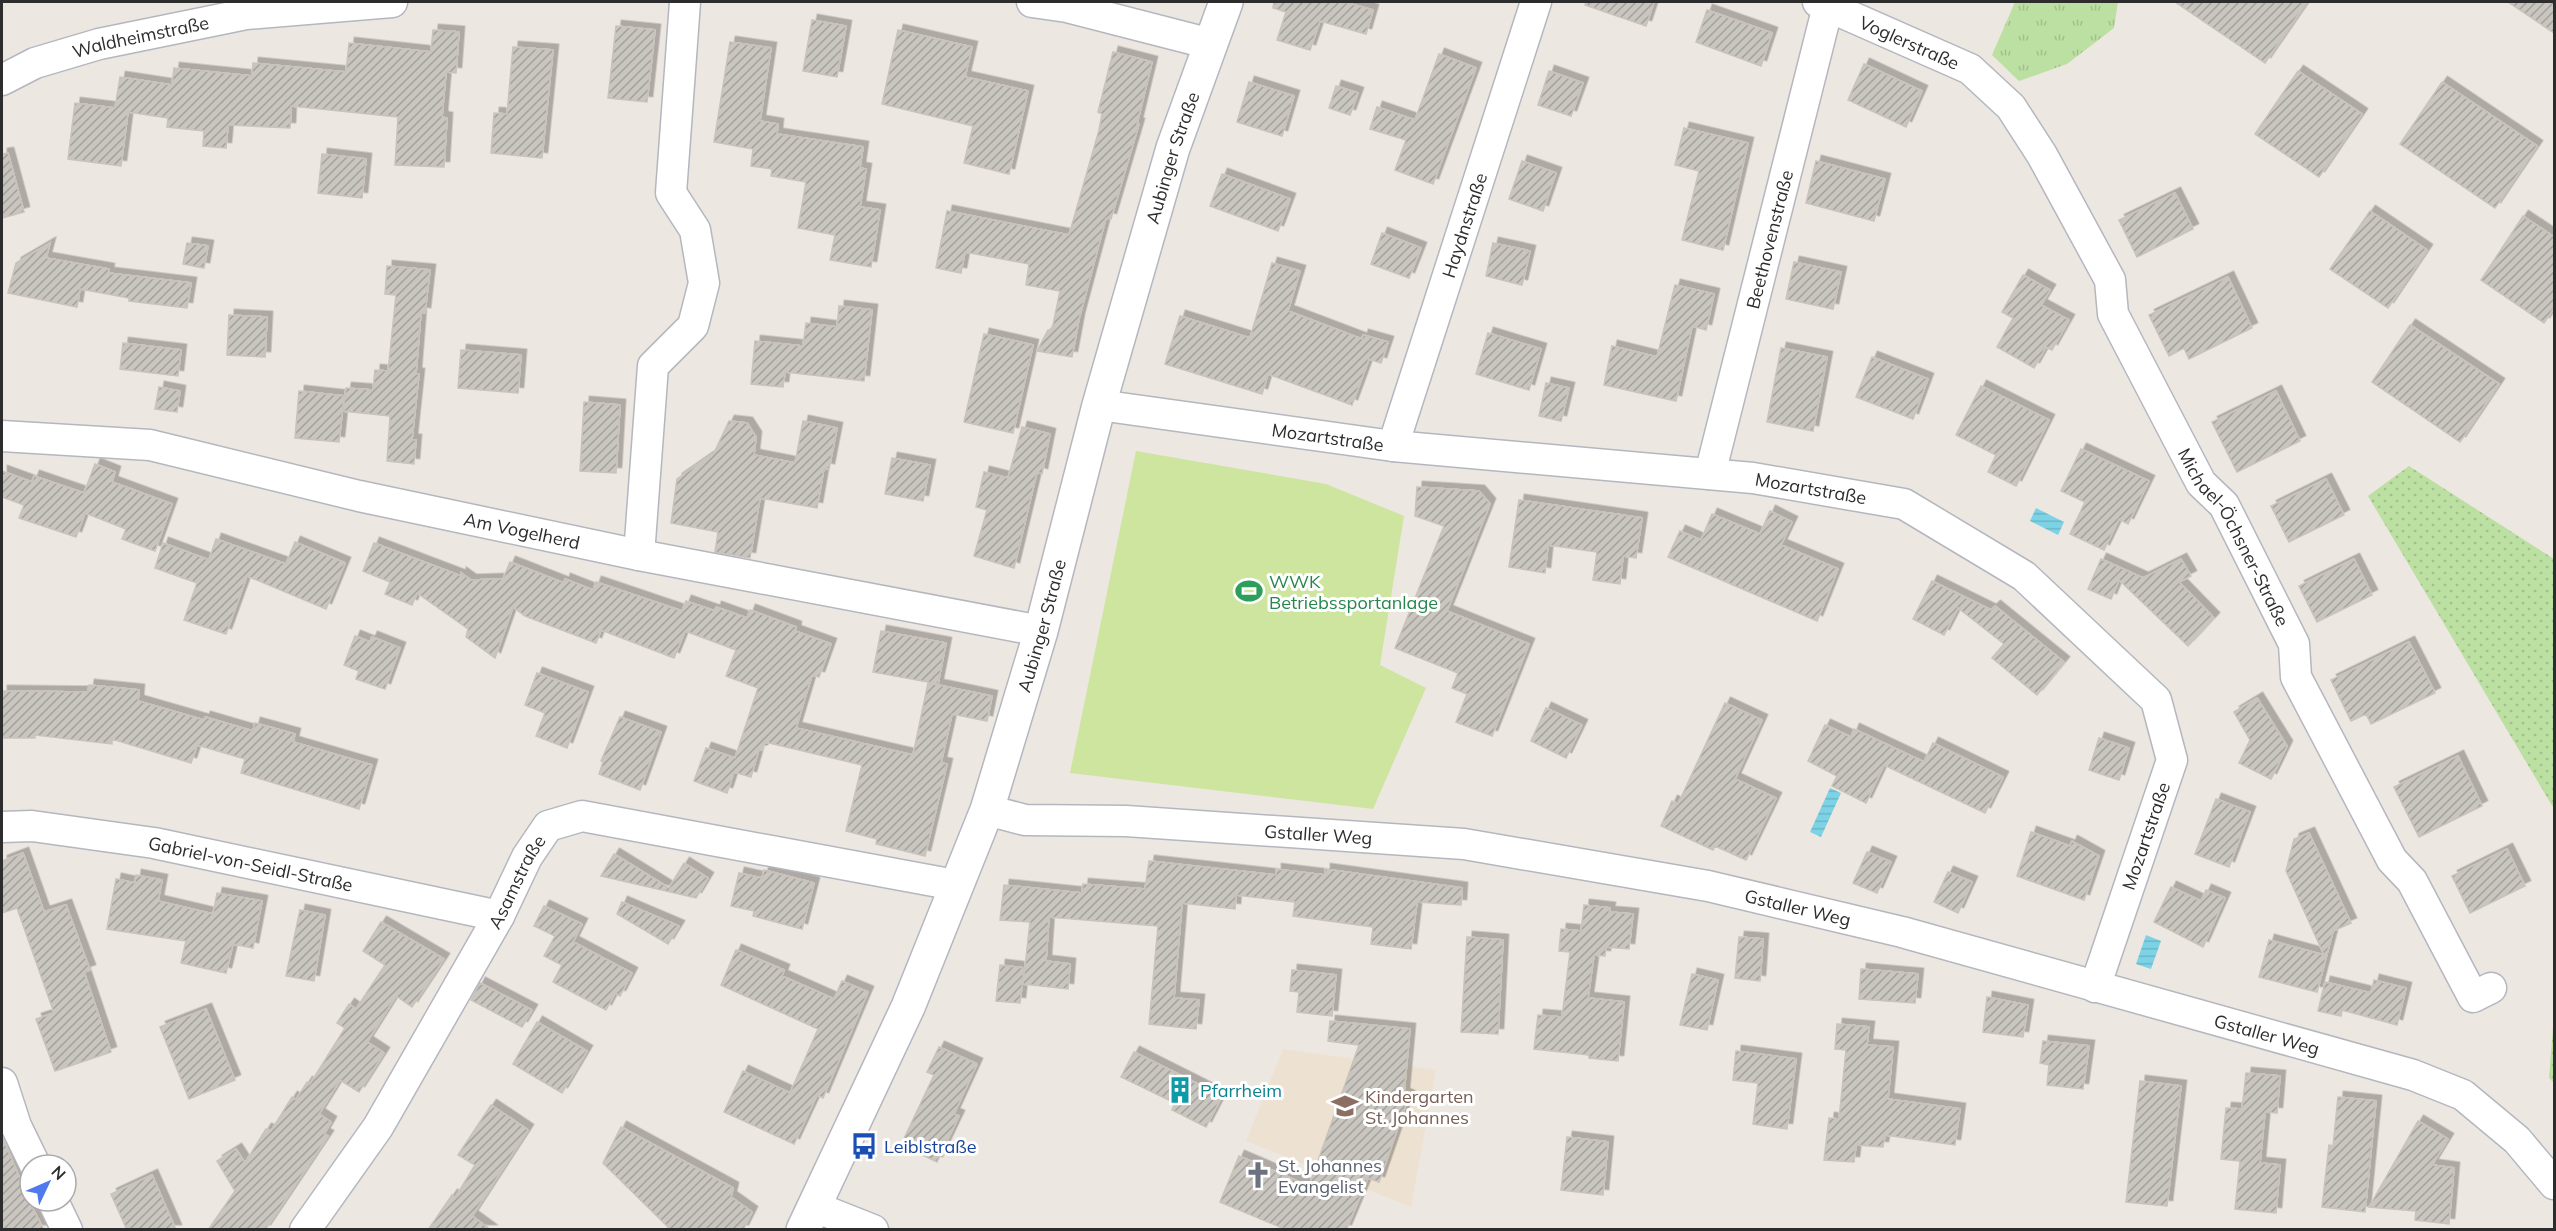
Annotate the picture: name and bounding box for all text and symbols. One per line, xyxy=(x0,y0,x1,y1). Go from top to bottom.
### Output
street label: Waldheimstraße xyxy=(69,10,211,63)
street label: Voglerstraße xyxy=(1856,10,1963,74)
street label: Aubinger Straße xyxy=(1140,88,1204,226)
street label: Beethovenstraße xyxy=(1741,168,1798,311)
street label: Haydnstraße xyxy=(1436,170,1492,281)
street label: Mozartstraße xyxy=(1270,418,1385,456)
street label: Michael-Öchsner-Straße xyxy=(2173,444,2295,630)
street label: Mozartstraße xyxy=(1753,467,1868,509)
street label: Am Vogelherd xyxy=(462,507,582,554)
street label: Aubinger Straße xyxy=(1012,557,1071,695)
place label: WWK Betriebssportanlage xyxy=(1269,570,1438,614)
sports icon: WWK Betriebssportanlage xyxy=(1234,576,1264,606)
street label: Mozartstraße xyxy=(2117,779,2175,893)
street label: Gstaller Weg xyxy=(1263,819,1373,849)
street label: Asamstraße xyxy=(483,830,550,933)
street label: Gabriel-von-Seidl-Straße xyxy=(146,831,355,896)
street label: Gstaller Weg xyxy=(1742,884,1853,931)
street label: Gstaller Weg xyxy=(2212,1008,2322,1060)
building icon: Pfarrheim xyxy=(1165,1075,1195,1105)
place label: Pfarrheim xyxy=(1200,1079,1282,1102)
place label: Kindergarten St. Johannes xyxy=(1365,1085,1473,1129)
school or university icon: Kindergarten St. Johannes xyxy=(1330,1091,1360,1121)
bus stop icon: Leiblstraße xyxy=(849,1131,879,1161)
place label: Leiblstraße xyxy=(884,1135,976,1158)
north arrow xyxy=(18,1153,78,1213)
place label: St. Johannes Evangelist xyxy=(1278,1154,1382,1198)
church icon: St. Johannes Evangelist xyxy=(1243,1160,1273,1190)
text: N xyxy=(47,1161,70,1184)

